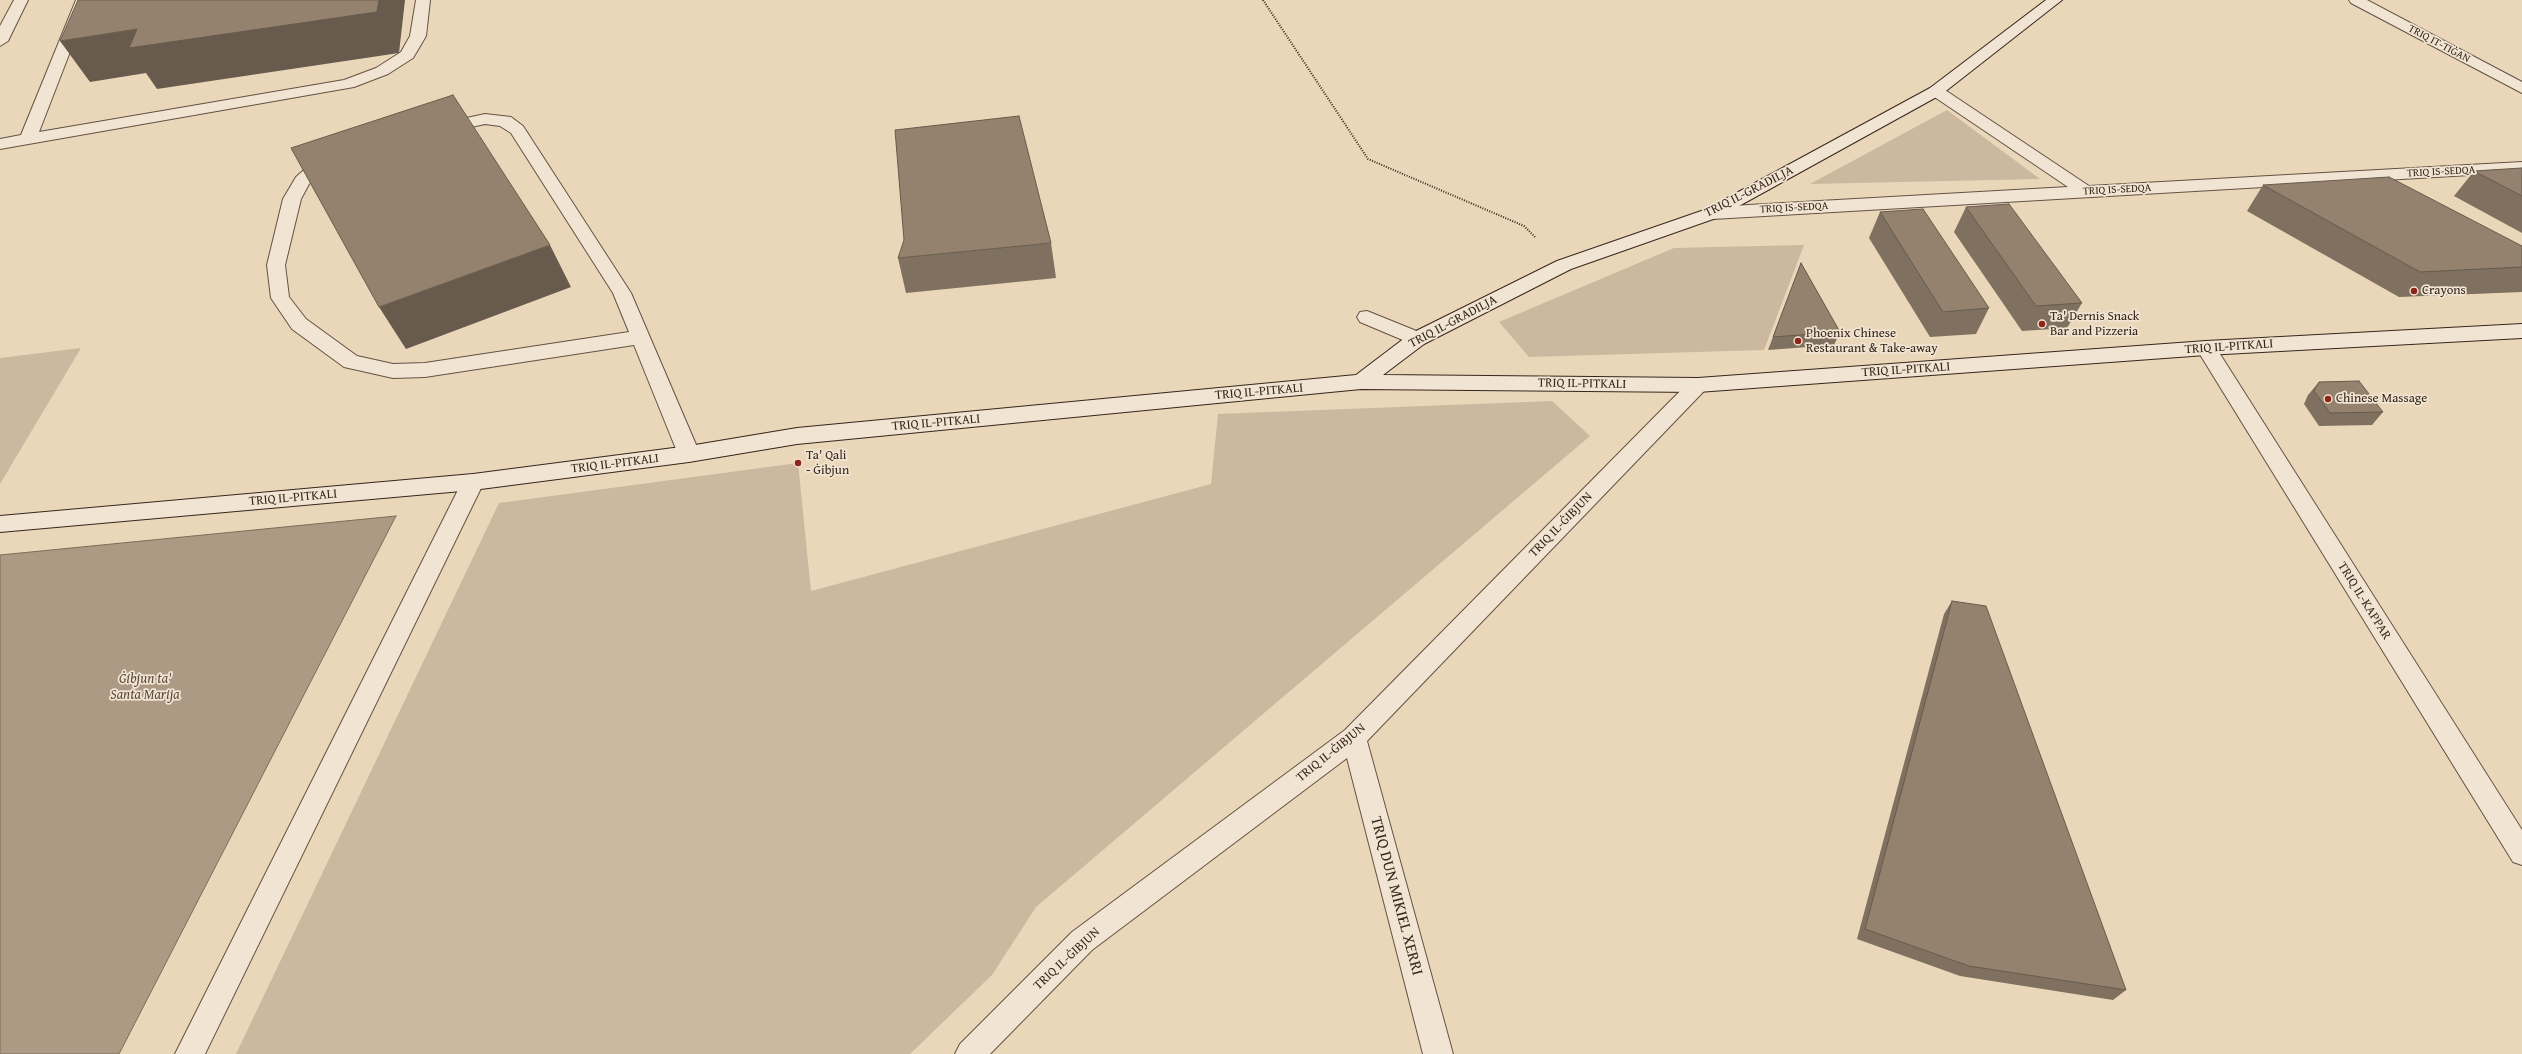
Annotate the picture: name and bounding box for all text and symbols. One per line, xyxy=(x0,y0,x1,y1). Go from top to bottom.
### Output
street label: TRIQ IT-TIĠAN xyxy=(2406,22,2472,66)
street label: TRIQ IL-GRADILJA xyxy=(1702,163,1796,221)
street label: TRIQ IS-SEDQA xyxy=(2406,164,2476,180)
street label: TRIQ IS-SEDQA xyxy=(2082,182,2152,198)
street label: TRIQ IS-SEDQA xyxy=(1759,200,1829,216)
place label: Crayons xyxy=(2422,283,2466,299)
marker: Crayons xyxy=(2409,286,2419,296)
street label: TRIQ IL-GRADILJA xyxy=(1406,292,1500,352)
place label: Ta' Dernis Snack Bar and Pizzeria xyxy=(2050,309,2139,340)
marker: Ta' Dernis Snack Bar and Pizzeria xyxy=(2037,319,2047,329)
place label: Phoenix Chinese Restaurant & Take-away xyxy=(1806,326,1938,357)
marker: Phoenix Chinese Restaurant & Take-away xyxy=(1793,336,1803,346)
street label: TRIQ IL-PITKALI xyxy=(2184,336,2274,358)
street label: TRIQ IL-PITKALI xyxy=(1861,359,1951,381)
street label: TRIQ IL-PITKALI xyxy=(1538,375,1626,393)
street label: TRIQ IL-PITKALI xyxy=(1214,380,1304,404)
place label: Chinese Massage xyxy=(2336,391,2427,407)
marker: Chinese Massage xyxy=(2323,394,2333,404)
street label: TRIQ IL-PITKALI xyxy=(891,411,981,435)
place label: Ta' Qali - Ġibjun xyxy=(806,448,849,479)
street label: TRIQ IL-PITKALI xyxy=(570,451,660,477)
marker: Ta' Qali - Ġibjun xyxy=(793,458,803,468)
street label: TRIQ IL-PITKALI xyxy=(248,486,338,510)
street label: TRIQ IL-ĠIBJUN xyxy=(1526,489,1596,561)
street label: TRIQ IL-KAPPAR xyxy=(2334,559,2394,643)
water label: Ġibjun ta' Santa Marija xyxy=(110,671,180,704)
street label: TRIQ IL-ĠIBJUN xyxy=(1293,720,1369,786)
street label: TRIQ DUN MIKIEL XERRI xyxy=(1366,814,1426,978)
street label: TRIQ IL-ĠIBJUN xyxy=(1031,924,1103,994)

